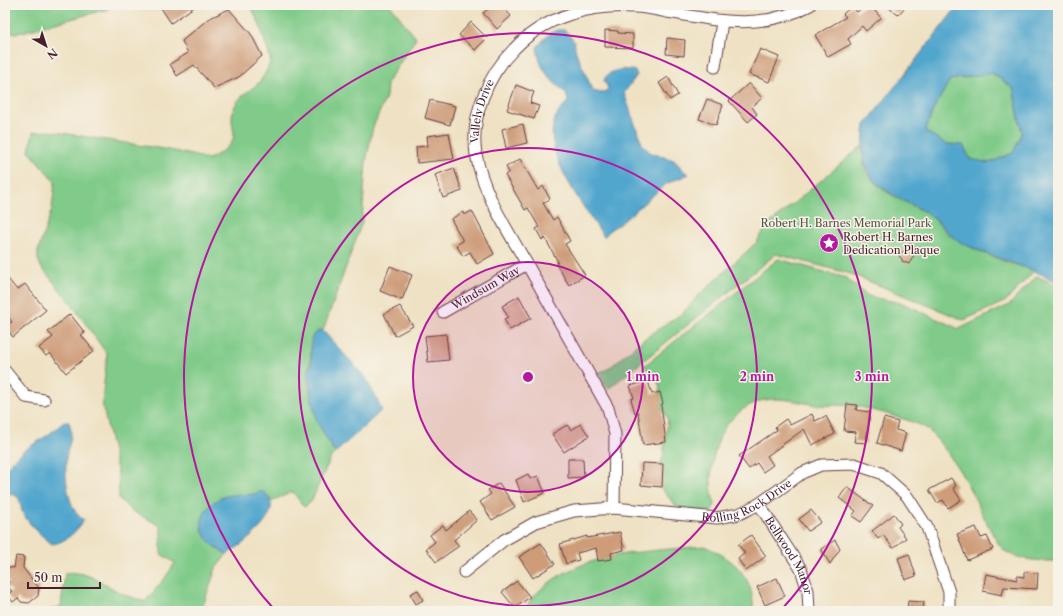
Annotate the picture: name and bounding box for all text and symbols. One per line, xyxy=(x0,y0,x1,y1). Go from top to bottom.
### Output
north arrow xyxy=(26,26,66,66)
text: N xyxy=(44,45,60,62)
street label: Vallely Drive xyxy=(468,77,497,144)
park label: Robert H. Barnes Memorial Park xyxy=(761,216,932,230)
place label: Robert H. Barnes Dedication Plaque xyxy=(843,230,939,257)
place icon: Robert H. Barnes Dedication Plaque xyxy=(818,232,840,254)
street label: Windsum Way xyxy=(448,262,523,313)
text: 1 min xyxy=(627,369,660,384)
text: 2 min xyxy=(740,369,775,384)
text: 3 min xyxy=(855,369,890,384)
centre of rings xyxy=(521,370,535,384)
street label: Rolling Rock Drive xyxy=(701,476,794,525)
street label: Bellwood Manor xyxy=(762,514,815,595)
scale bar xyxy=(28,564,100,590)
text: 50 m xyxy=(34,570,63,585)

